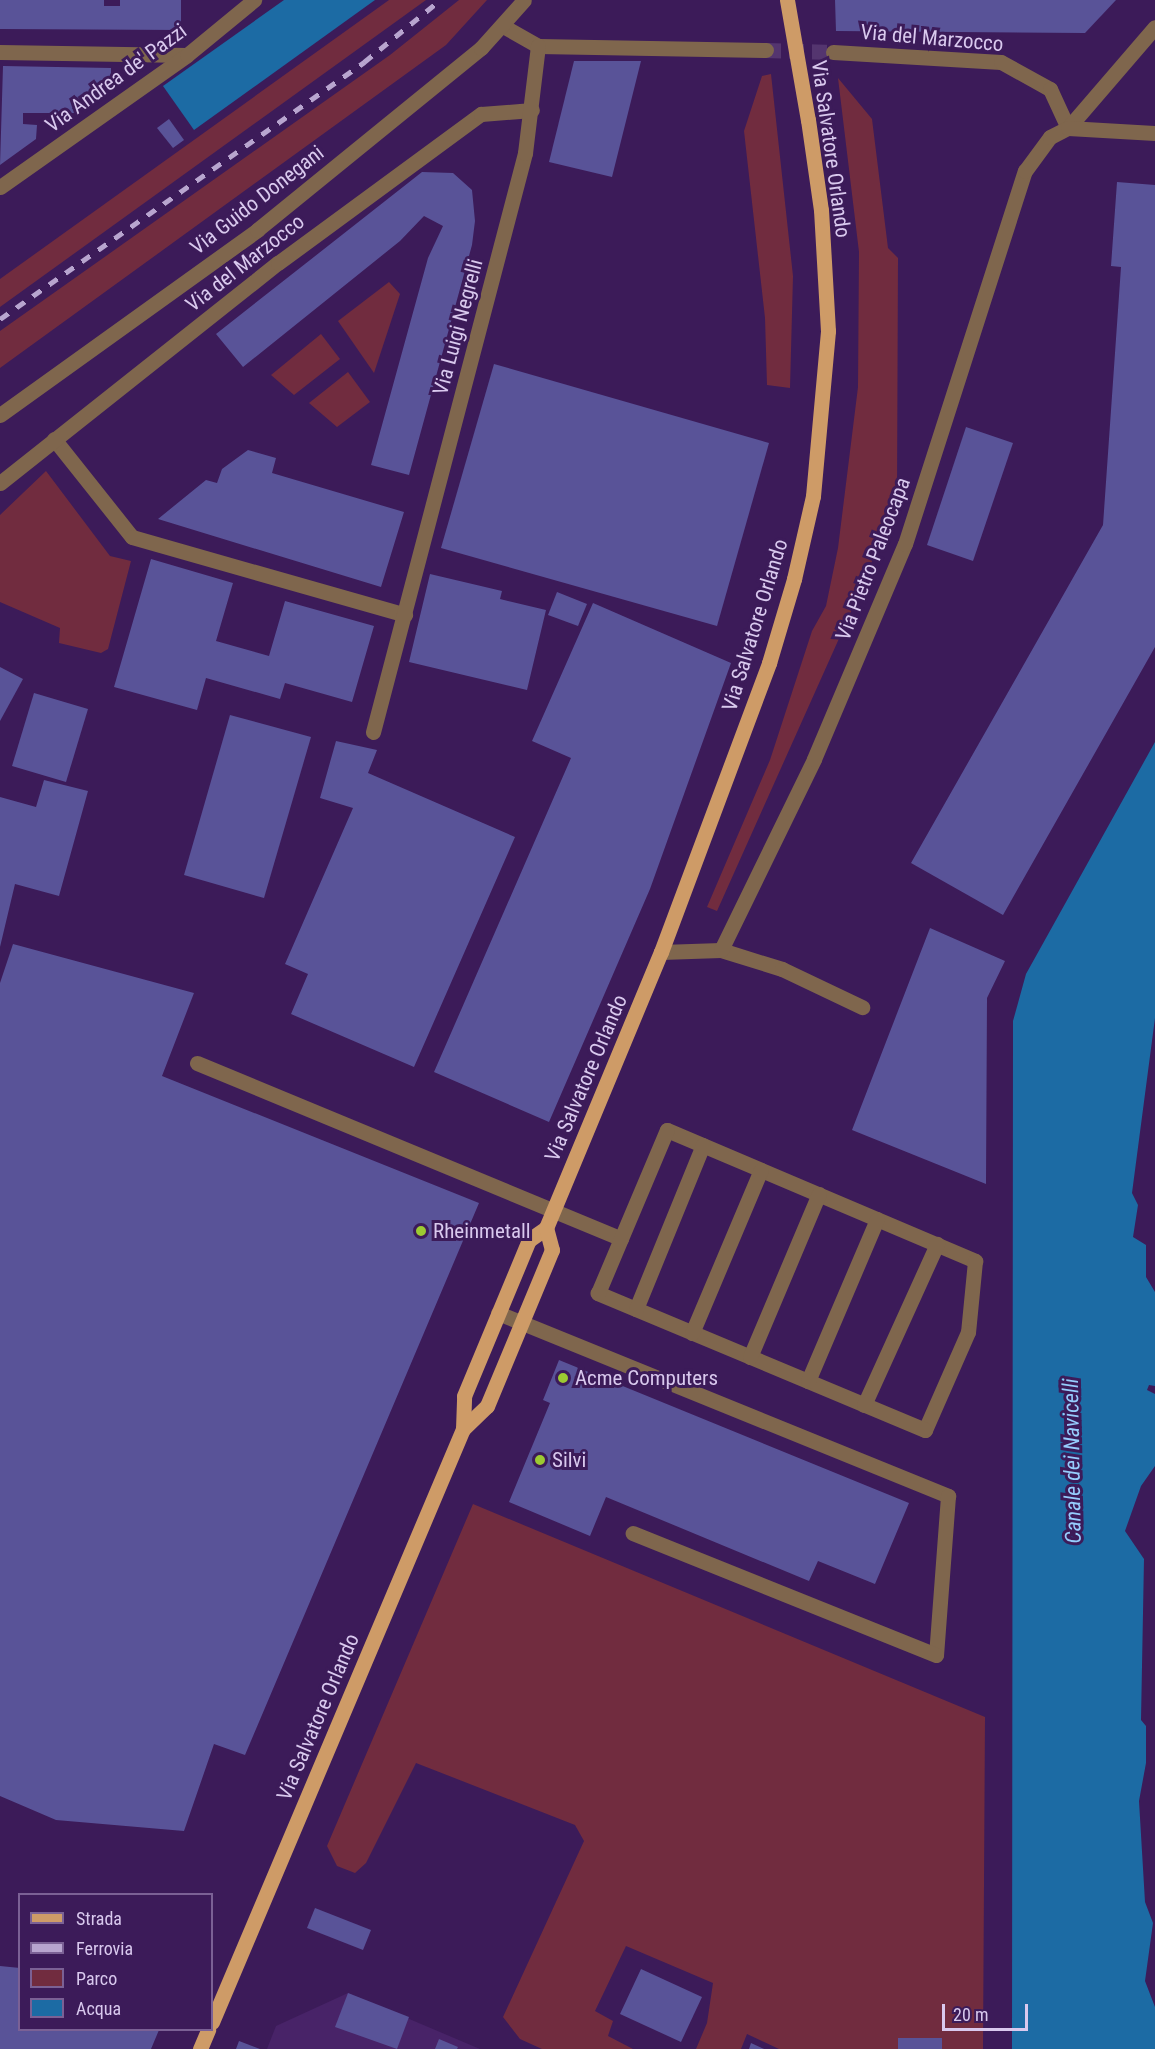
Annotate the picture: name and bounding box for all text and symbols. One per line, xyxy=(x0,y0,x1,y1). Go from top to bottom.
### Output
street label: Via Andrea de' Pazzi xyxy=(40,18,192,138)
street label: Via del Marzocco xyxy=(860,19,1004,57)
street label: Via Salvatore Orlando xyxy=(806,59,856,239)
street label: Via Guido Donegani xyxy=(185,140,329,260)
street label: Via del Marzocco xyxy=(181,209,309,317)
street label: Via Luigi Negrelli xyxy=(428,256,488,398)
street label: Via Pietro Paleocapa xyxy=(830,474,916,644)
street label: Via Salvatore Orlando xyxy=(717,536,793,714)
street label: Via Salvatore Orlando xyxy=(540,991,632,1165)
place label: Rheinmetall xyxy=(433,1218,531,1244)
marker: Rheinmetall xyxy=(414,1224,428,1238)
place label: Acme Computers xyxy=(575,1365,718,1391)
marker: Acme Computers xyxy=(556,1371,570,1385)
water label: Canale dei Navicelli xyxy=(1057,1378,1087,1544)
place label: Silvi xyxy=(552,1447,586,1473)
marker: Silvi xyxy=(533,1453,547,1467)
street label: Via Salvatore Orlando xyxy=(272,1630,364,1804)
legend xyxy=(18,1893,213,2031)
text: Strada xyxy=(76,1908,122,1929)
text: Ferrovia xyxy=(76,1938,133,1959)
text: Parco xyxy=(76,1968,117,1989)
scale bar xyxy=(945,1992,1030,2030)
text: Acqua xyxy=(76,1998,121,2019)
text: 20 m xyxy=(953,2004,988,2025)

